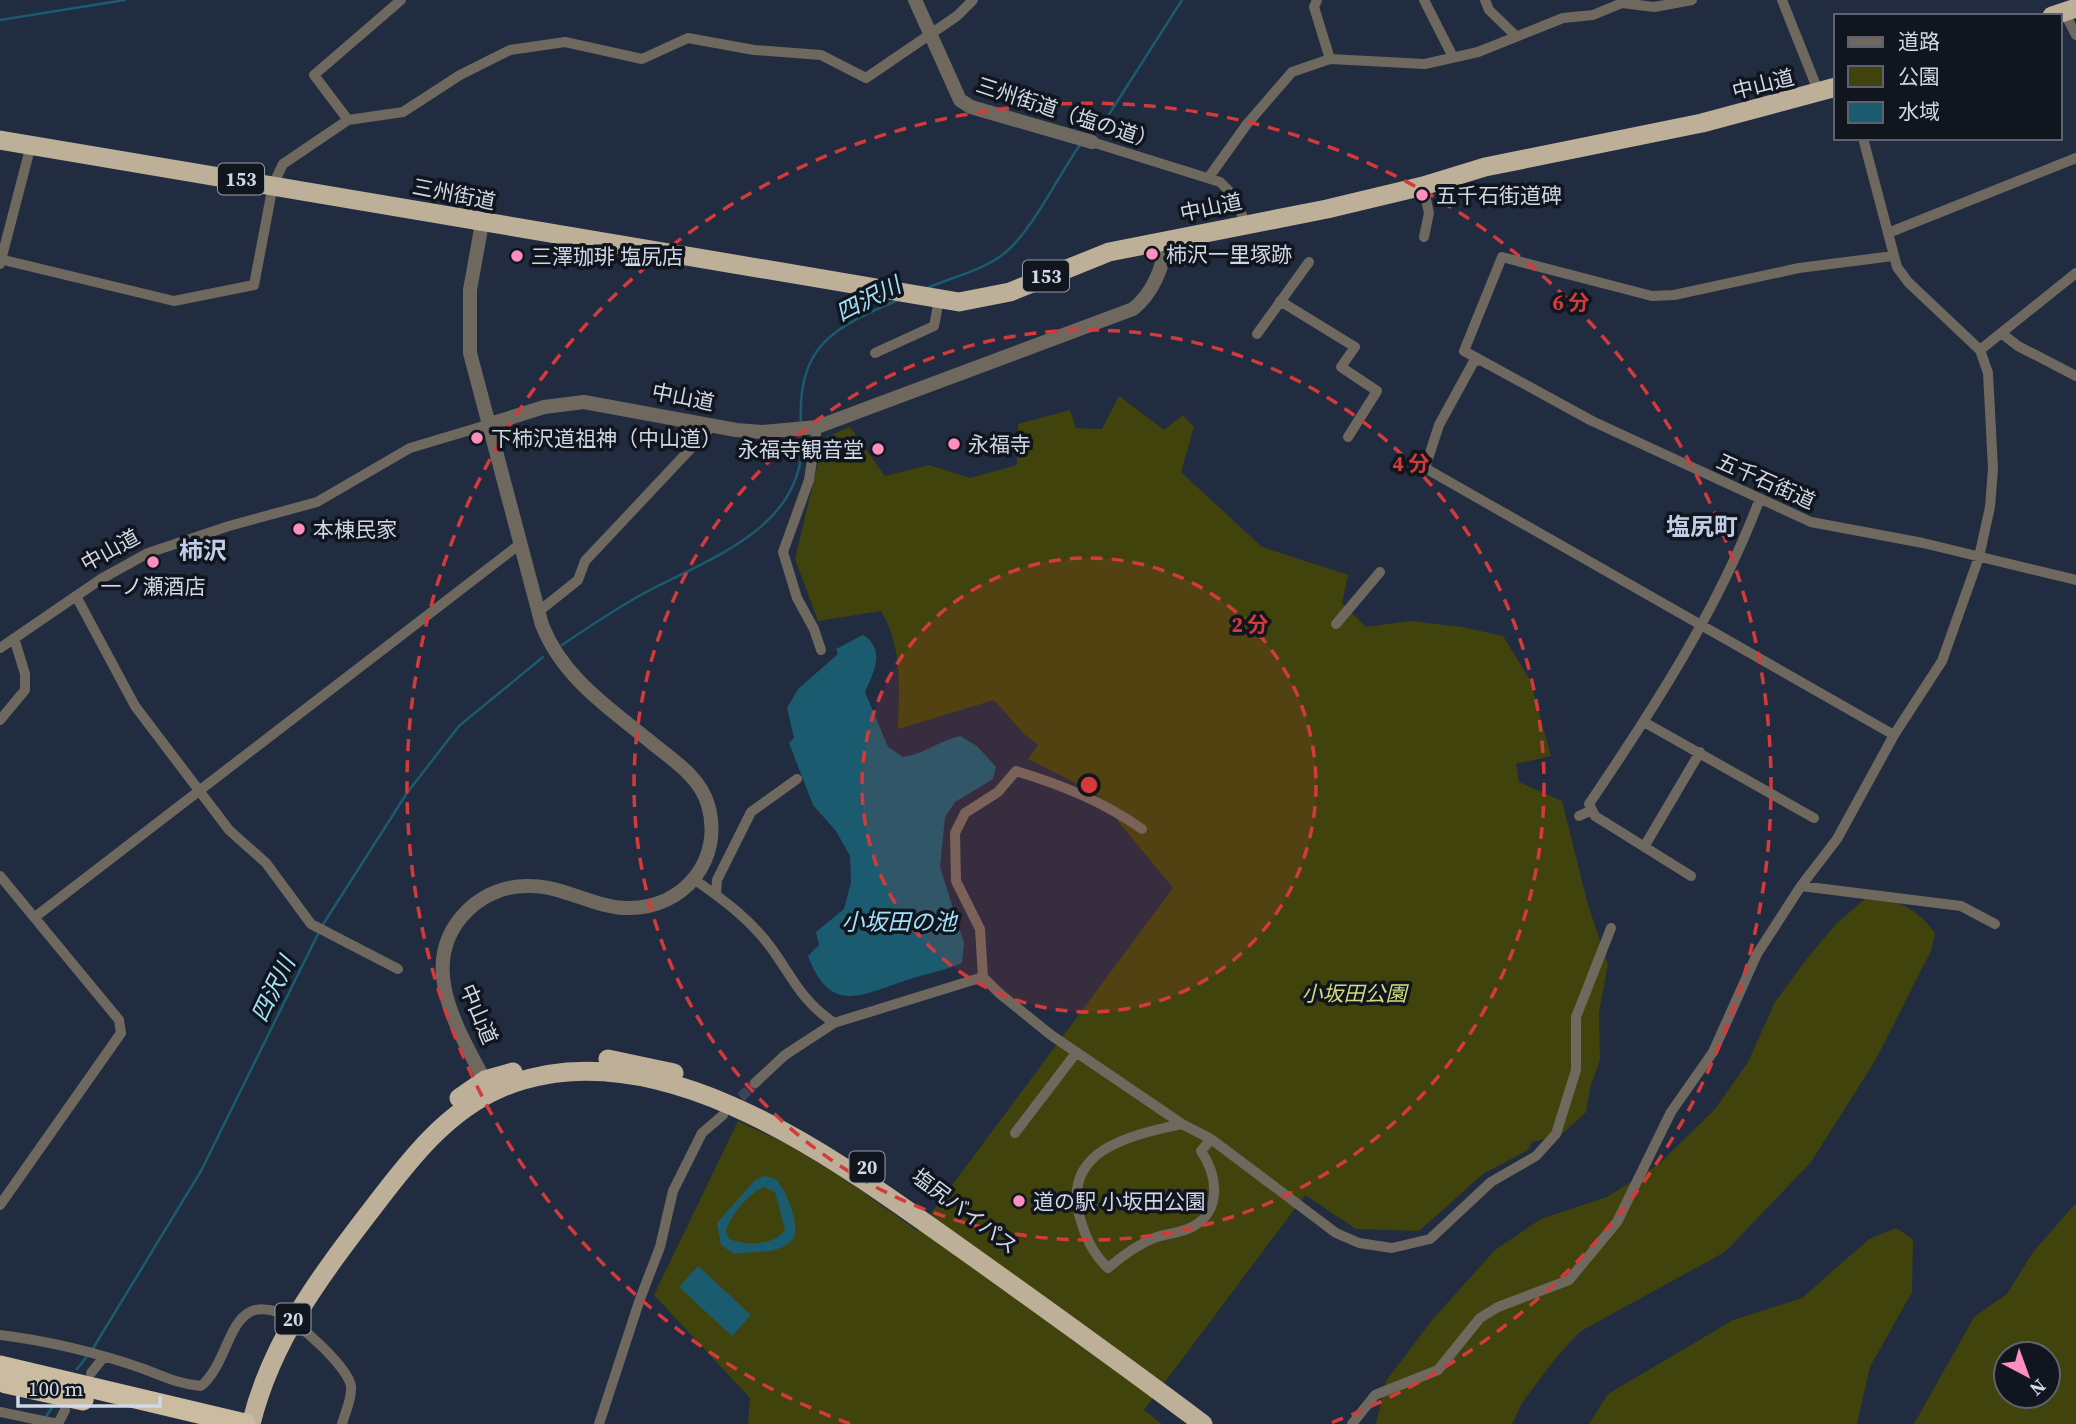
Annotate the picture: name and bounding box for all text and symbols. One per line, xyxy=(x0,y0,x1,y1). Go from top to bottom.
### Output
legend xyxy=(1834,14,2062,140)
text: 道路 xyxy=(1898,27,1940,56)
street label: 中山道 xyxy=(1729,62,1797,106)
text: 公園 xyxy=(1898,62,1940,91)
street label: 三州街道（塩の道） xyxy=(973,70,1161,156)
text: 水域 xyxy=(1898,97,1940,126)
road number: 153 xyxy=(218,164,264,195)
street label: 三州街道 xyxy=(410,172,498,216)
place label: 五千石街道碑 xyxy=(1436,181,1562,210)
street label: 中山道 xyxy=(1177,186,1245,228)
marker: 五千石街道碑 xyxy=(1414,187,1430,203)
place label: 柿沢一里塚跡 xyxy=(1166,240,1292,269)
place label: 三澤珈琲 塩尻店 xyxy=(531,242,683,271)
marker: 柿沢一里塚跡 xyxy=(1144,246,1160,262)
marker: 三澤珈琲 塩尻店 xyxy=(509,248,525,264)
road number: 153 xyxy=(1023,260,1069,292)
water label: 四沢川 xyxy=(830,268,909,329)
text: 6 分 xyxy=(1553,288,1589,317)
street label: 中山道 xyxy=(649,377,717,417)
place label: 下柿沢道祖神（中山道） xyxy=(491,424,722,453)
marker: 下柿沢道祖神（中山道） xyxy=(469,430,485,446)
place label: 永福寺 xyxy=(968,430,1031,459)
place label: 永福寺観音堂 xyxy=(738,435,864,464)
marker: 永福寺 xyxy=(946,436,962,452)
marker: 永福寺観音堂 xyxy=(870,441,886,457)
street label: 五千石街道 xyxy=(1712,446,1820,516)
text: 4 分 xyxy=(1393,449,1429,478)
district label: 塩尻町 xyxy=(1666,510,1738,543)
place label: 本棟民家 xyxy=(313,515,397,544)
marker: 本棟民家 xyxy=(291,521,307,537)
street label: 中山道 xyxy=(75,522,145,578)
district label: 柿沢 xyxy=(179,534,227,567)
marker: 一ノ瀬酒店 xyxy=(145,554,161,570)
place label: 一ノ瀬酒店 xyxy=(101,572,206,601)
text: 2 分 xyxy=(1232,610,1268,639)
centre of rings xyxy=(1077,773,1101,797)
water label: 小坂田の池 xyxy=(842,906,959,938)
water label: 四沢川 xyxy=(243,948,304,1027)
street label: 中山道 xyxy=(453,979,505,1049)
park label: 小坂田公園 xyxy=(1302,979,1409,1008)
road number: 20 xyxy=(850,1152,884,1182)
street label: 塩尻バイパス xyxy=(906,1162,1024,1260)
place label: 道の駅 小坂田公園 xyxy=(1033,1187,1206,1216)
marker: 道の駅 小坂田公園 xyxy=(1011,1193,1027,1209)
road number: 20 xyxy=(276,1303,310,1334)
north arrow xyxy=(1992,1340,2062,1410)
scale bar xyxy=(18,1364,159,1408)
text: N xyxy=(2024,1373,2052,1402)
text: 100 m xyxy=(28,1374,83,1403)

